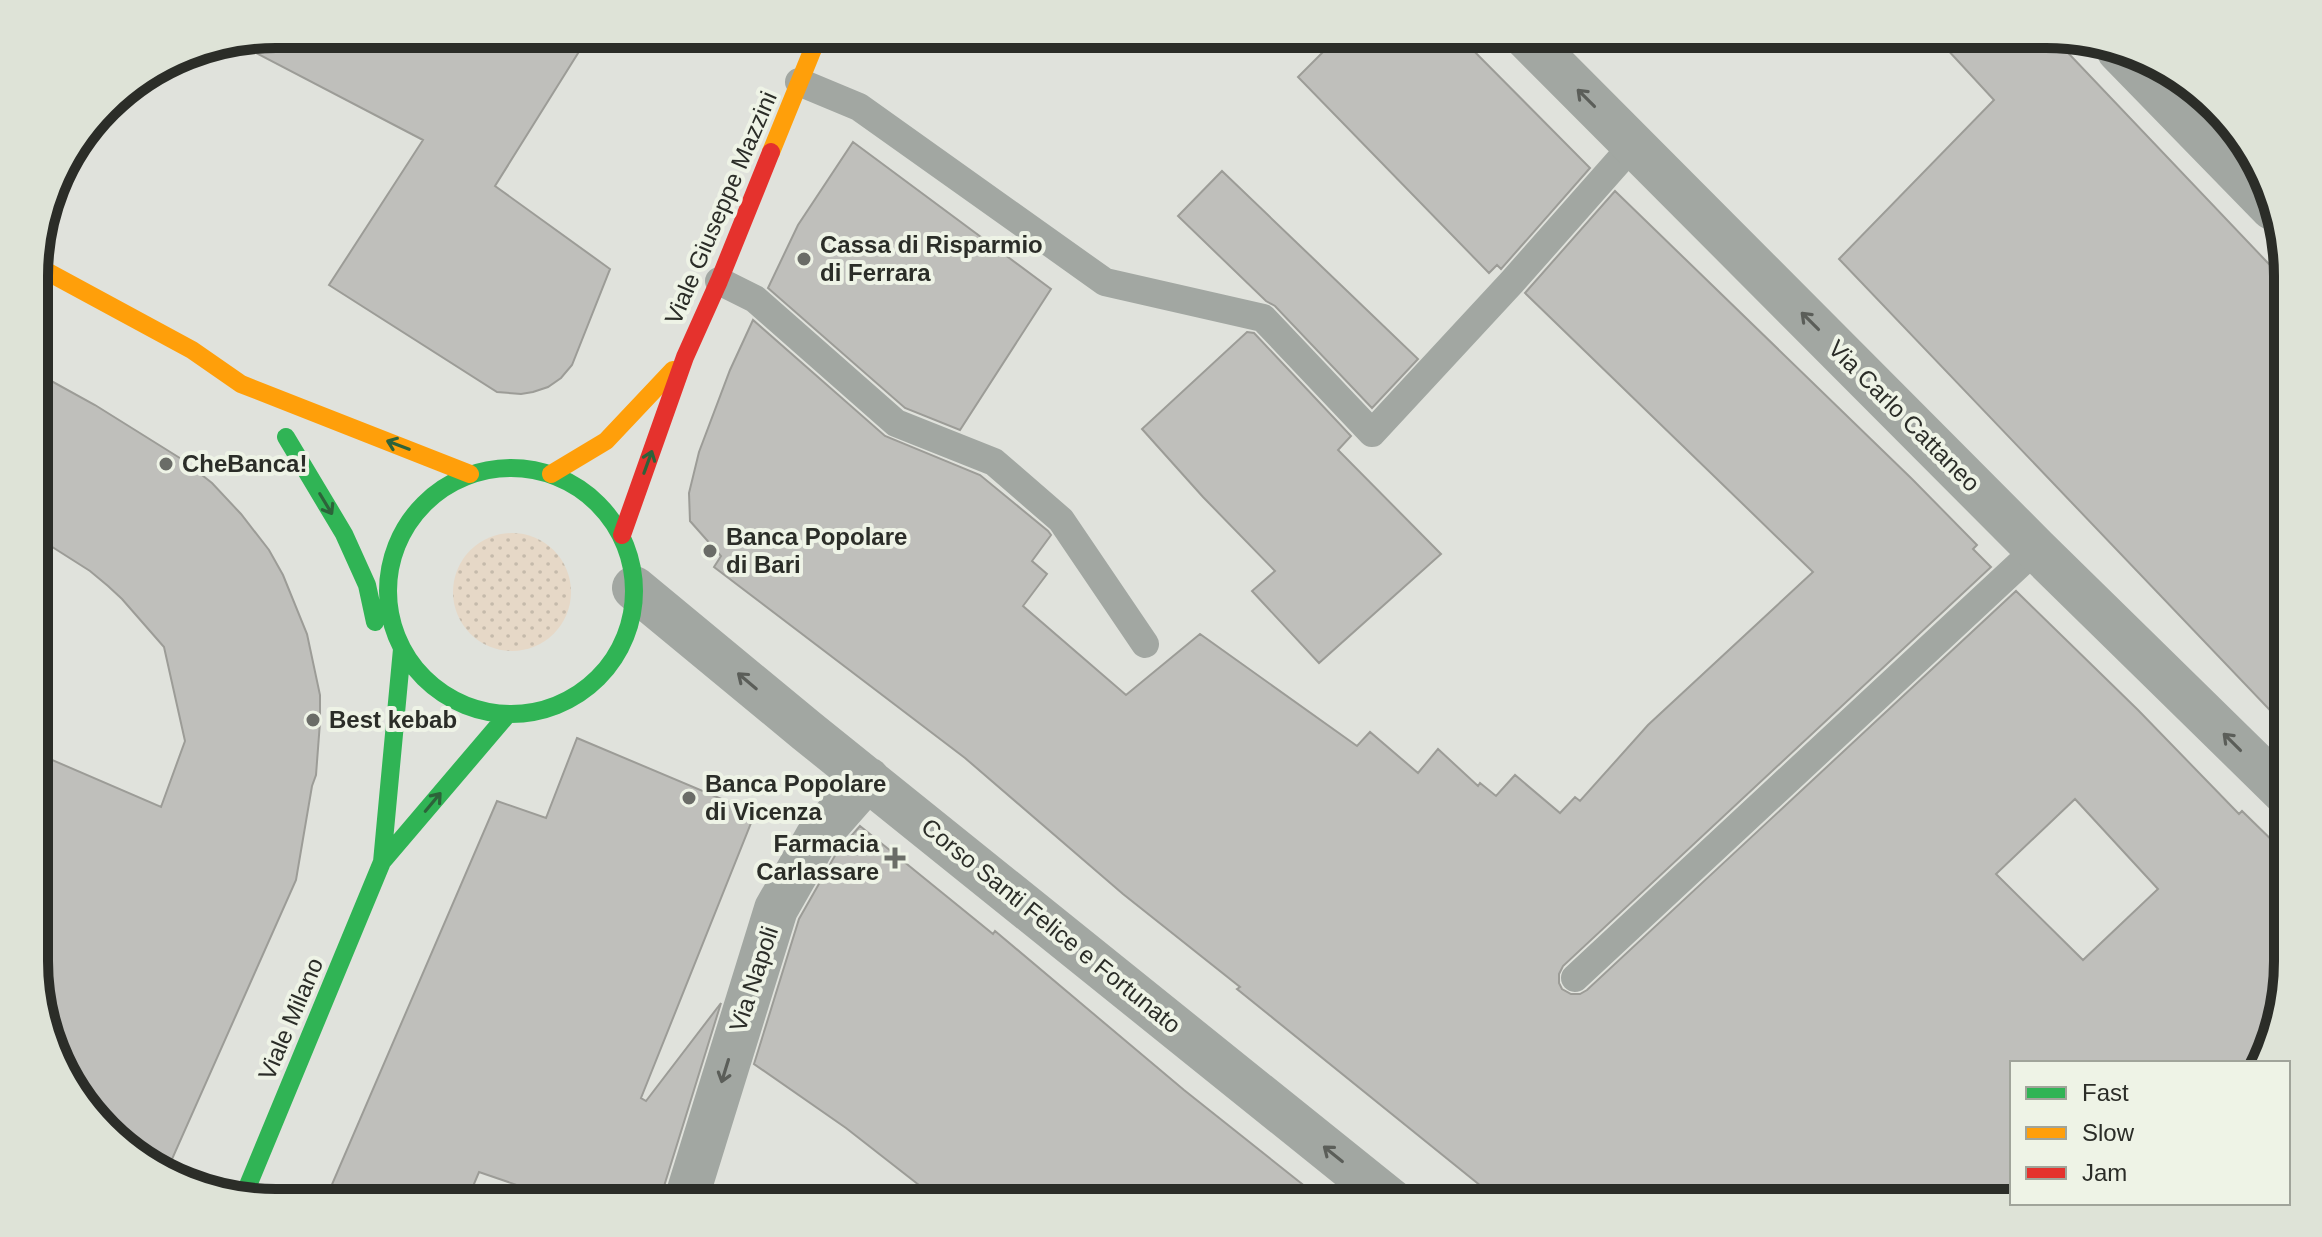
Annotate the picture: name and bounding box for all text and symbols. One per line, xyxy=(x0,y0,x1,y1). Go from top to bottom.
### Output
street label: Viale Giuseppe Mazzini xyxy=(659,87,782,328)
one-way arrow xyxy=(1577,89,1596,108)
place label: Cassa di Risparmio di Ferrara xyxy=(820,231,1043,286)
marker: Cassa di Risparmio di Ferrara xyxy=(795,250,813,268)
one-way arrow xyxy=(1800,311,1819,331)
street label: Via Carlo Cattaneo xyxy=(1823,335,1985,497)
one-way arrow xyxy=(386,437,410,451)
place label: CheBanca! xyxy=(182,450,307,477)
one-way arrow xyxy=(641,450,656,475)
marker: CheBanca! xyxy=(157,455,175,473)
one-way arrow xyxy=(318,492,334,515)
place label: Banca Popolare di Bari xyxy=(726,523,907,578)
marker: Banca Popolare di Bari xyxy=(701,542,719,560)
one-way arrow xyxy=(738,672,758,690)
place label: Best kebab xyxy=(329,706,457,733)
marker: Best kebab xyxy=(304,711,322,729)
one-way arrow xyxy=(2222,732,2242,751)
place label: Banca Popolare di Vicenza xyxy=(705,770,886,825)
marker: Banca Popolare di Vicenza xyxy=(680,789,698,807)
one-way arrow xyxy=(424,792,442,813)
street label: Corso Santi Felice e Fortunato xyxy=(916,813,1186,1039)
place label: Farmacia Carlassare xyxy=(756,830,880,885)
marker: Farmacia Carlassare xyxy=(886,849,904,867)
street label: Via Napoli xyxy=(724,923,783,1035)
street label: Viale Milano xyxy=(253,954,328,1084)
one-way arrow xyxy=(717,1058,731,1083)
legend xyxy=(2010,1061,2290,1205)
text: Fast xyxy=(2082,1079,2129,1106)
text: Slow xyxy=(2082,1119,2135,1146)
one-way arrow xyxy=(1323,1145,1344,1163)
text: Jam xyxy=(2082,1159,2127,1186)

